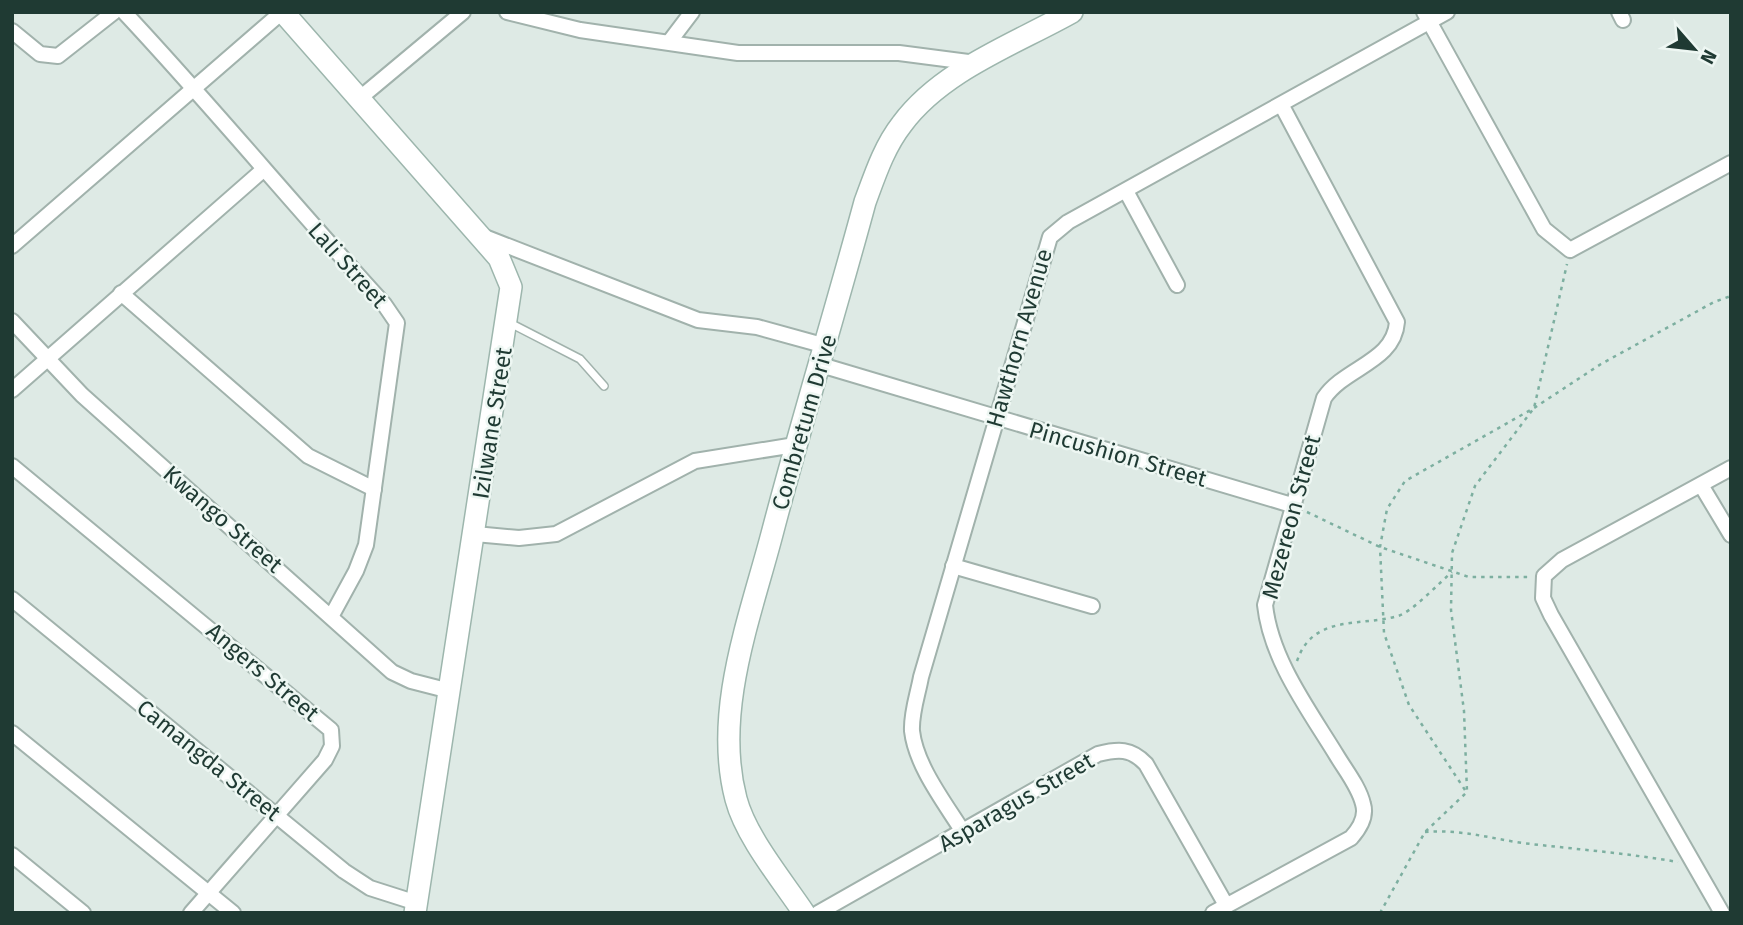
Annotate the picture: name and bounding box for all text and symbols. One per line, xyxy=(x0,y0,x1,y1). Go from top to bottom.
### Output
north arrow xyxy=(1659,14,1729,84)
text: N xyxy=(1695,46,1722,68)
street label: Lali Street xyxy=(302,217,394,314)
street label: Hawthorn Avenue xyxy=(980,245,1058,431)
street label: Combretum Drive xyxy=(766,331,842,513)
street label: Izilwane Street xyxy=(466,344,518,501)
street label: Pincushion Street xyxy=(1026,415,1211,493)
street label: Mezereon Street xyxy=(1256,431,1327,602)
street label: Kwango Street xyxy=(158,459,289,579)
street label: Angers Street xyxy=(201,617,326,728)
street label: Camangda Street xyxy=(131,693,287,827)
street label: Asparagus Street xyxy=(933,746,1099,858)

